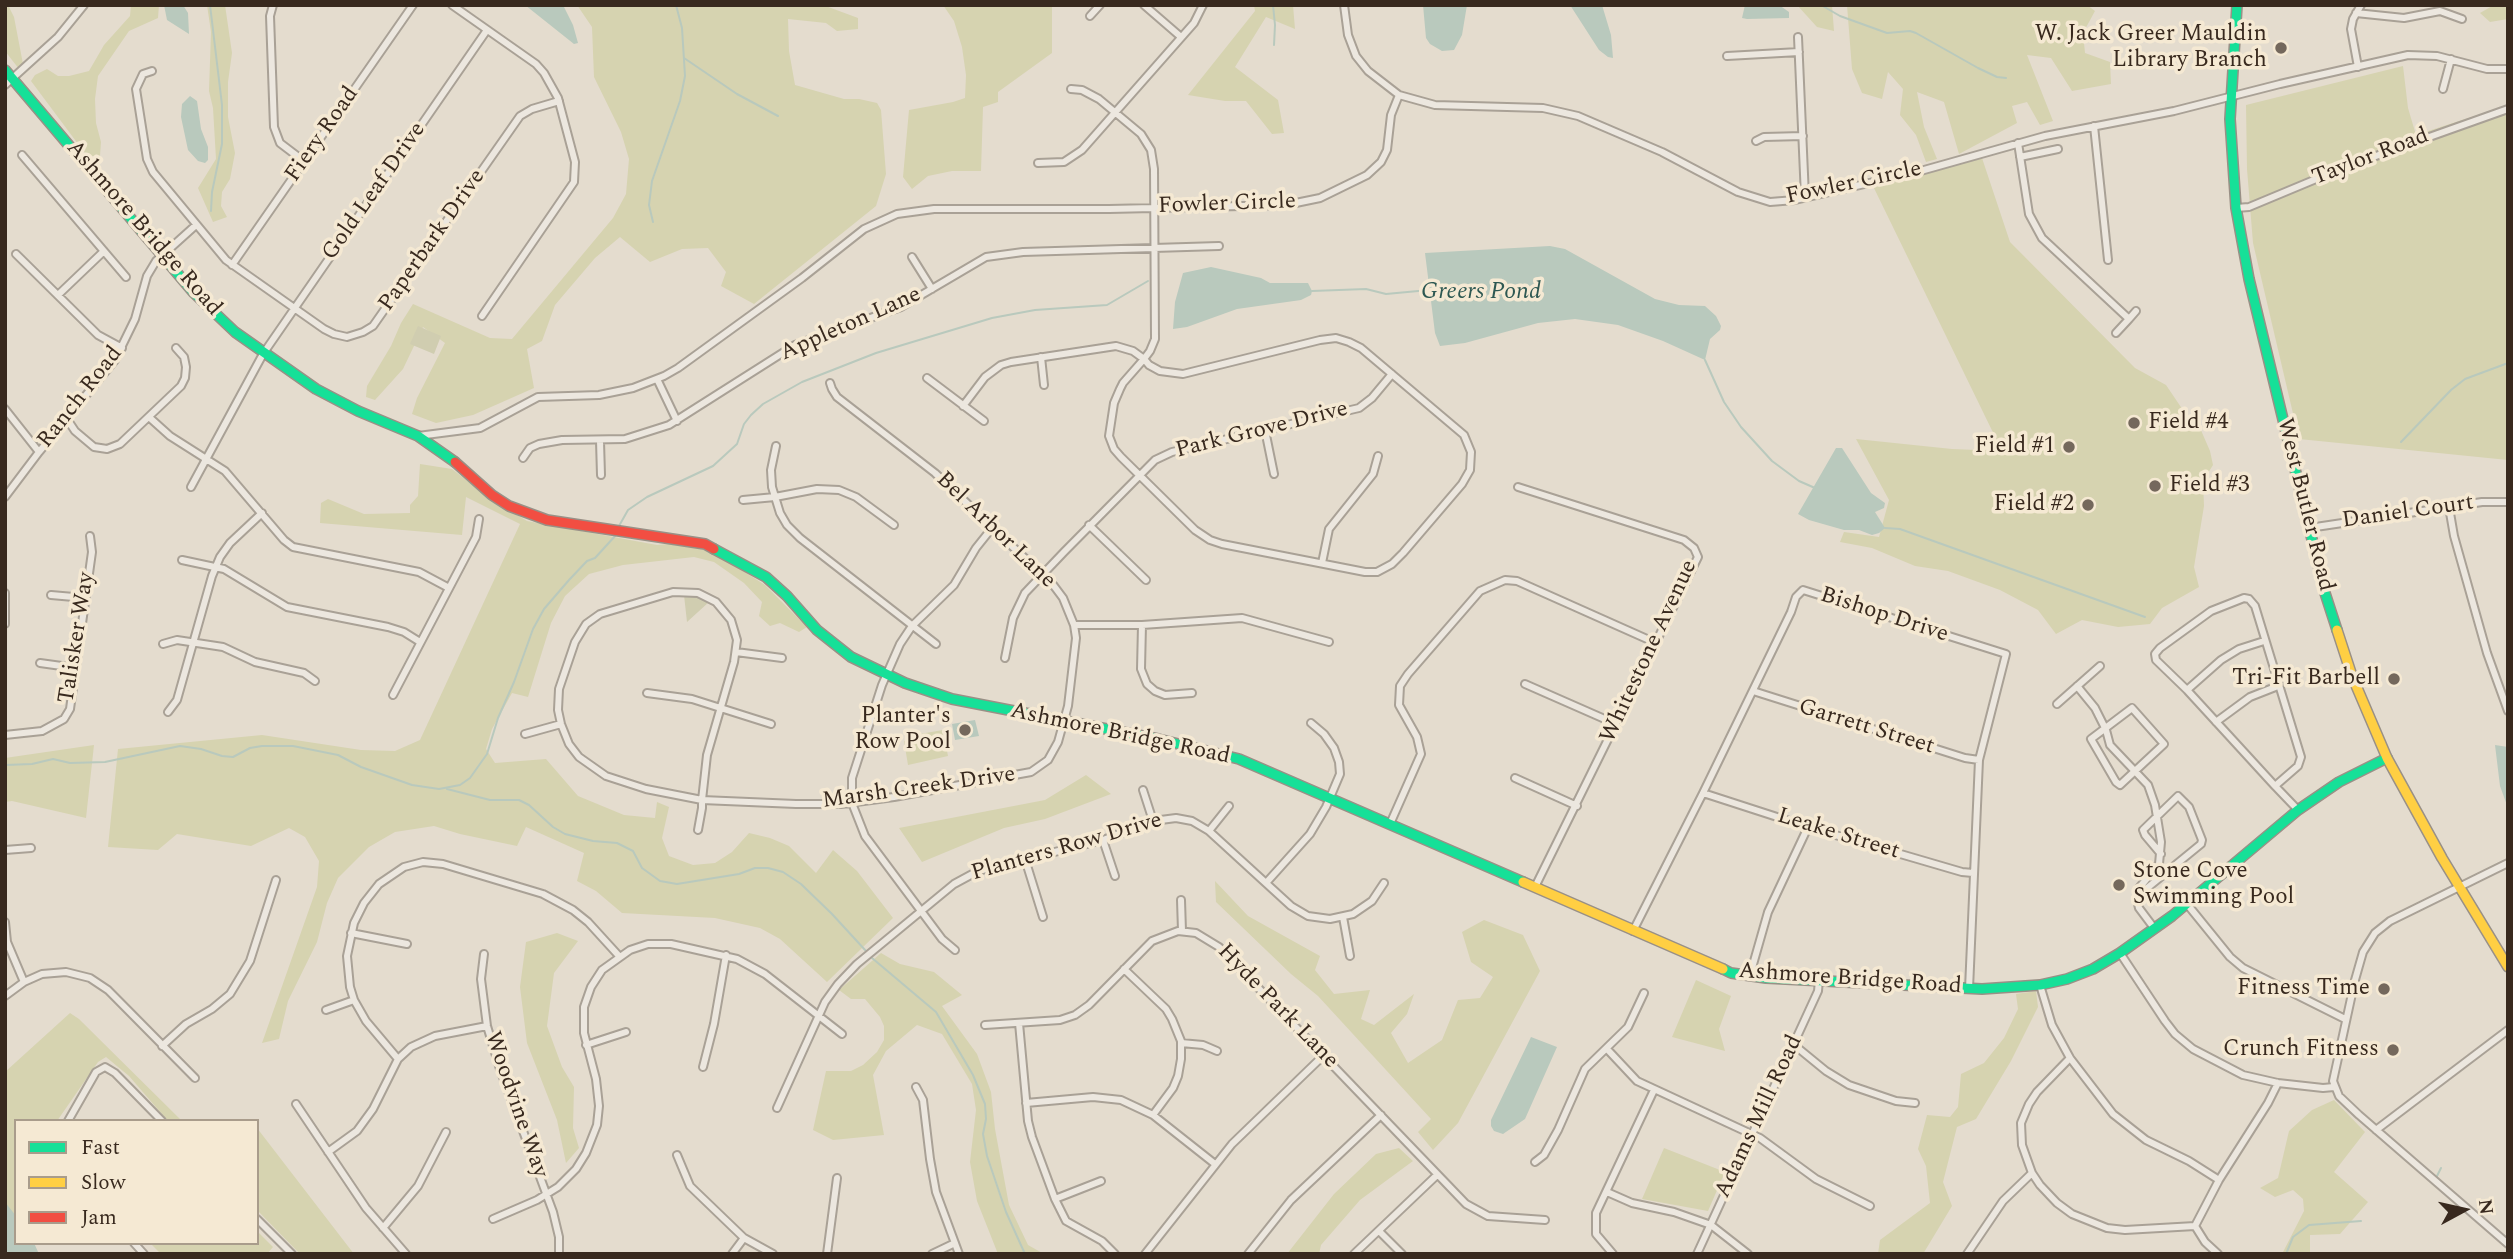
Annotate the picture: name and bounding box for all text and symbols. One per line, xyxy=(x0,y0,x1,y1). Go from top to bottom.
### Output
place label: W. Jack Greer Mauldin Library Branch xyxy=(2035,21,2267,75)
marker: W. Jack Greer Mauldin Library Branch xyxy=(2273,40,2289,56)
street label: Fiery Road xyxy=(280,82,366,188)
street label: Gold Leaf Drive xyxy=(317,118,433,266)
street label: Taylor Road xyxy=(2309,123,2433,193)
street label: Ashmore Bridge Road xyxy=(59,135,227,323)
street label: Fowler Circle xyxy=(1784,156,1924,212)
street label: Paperbark Drive xyxy=(374,165,492,317)
street label: Fowler Circle xyxy=(1158,189,1296,221)
water label: Greers Pond xyxy=(1421,279,1541,307)
street label: Appleton Lane xyxy=(776,282,926,368)
street label: Ranch Road xyxy=(33,341,129,455)
street label: Park Grove Drive xyxy=(1173,396,1351,466)
place label: Field #4 xyxy=(2148,409,2229,437)
marker: Field #4 xyxy=(2126,415,2142,431)
street label: West Butler Road xyxy=(2269,415,2339,595)
place label: Field #1 xyxy=(1974,433,2055,461)
marker: Field #1 xyxy=(2061,439,2077,455)
street label: Bel Arbor Lane xyxy=(929,467,1061,595)
place label: Field #3 xyxy=(2169,472,2250,500)
marker: Field #3 xyxy=(2147,478,2163,494)
street label: Daniel Court xyxy=(2340,490,2476,536)
place label: Field #2 xyxy=(1993,491,2074,519)
marker: Field #2 xyxy=(2080,497,2096,513)
street label: Whitestone Avenue xyxy=(1595,556,1705,748)
street label: Talisker Way xyxy=(54,571,102,705)
street label: Bishop Drive xyxy=(1816,582,1952,650)
place label: Tri-Fit Barbell xyxy=(2232,665,2380,693)
marker: Tri-Fit Barbell xyxy=(2386,671,2402,687)
street label: Garrett Street xyxy=(1795,694,1937,762)
street label: Ashmore Bridge Road xyxy=(1008,698,1232,772)
place label: Planter's Row Pool xyxy=(854,703,951,757)
marker: Planter's Row Pool xyxy=(957,722,973,738)
street label: Marsh Creek Drive xyxy=(821,762,1017,816)
street label: Leake Street xyxy=(1773,803,1903,867)
street label: Planters Row Drive xyxy=(968,808,1166,888)
place label: Stone Cove Swimming Pool xyxy=(2133,858,2294,912)
marker: Stone Cove Swimming Pool xyxy=(2111,877,2127,893)
street label: Hyde Park Lane xyxy=(1210,939,1344,1075)
street label: Ashmore Bridge Road xyxy=(1737,958,1963,1002)
place label: Fitness Time xyxy=(2237,975,2370,1003)
marker: Fitness Time xyxy=(2376,981,2392,997)
street label: Woodvine Way xyxy=(477,1028,553,1182)
street label: Adams Mill Road xyxy=(1710,1031,1810,1203)
place label: Crunch Fitness xyxy=(2223,1036,2379,1064)
marker: Crunch Fitness xyxy=(2385,1042,2401,1058)
legend xyxy=(14,1119,259,1245)
text: Fast xyxy=(81,1132,120,1164)
text: Slow xyxy=(81,1167,125,1199)
north arrow xyxy=(2429,1175,2499,1245)
text: N xyxy=(2470,1197,2501,1217)
text: Jam xyxy=(81,1202,117,1234)

